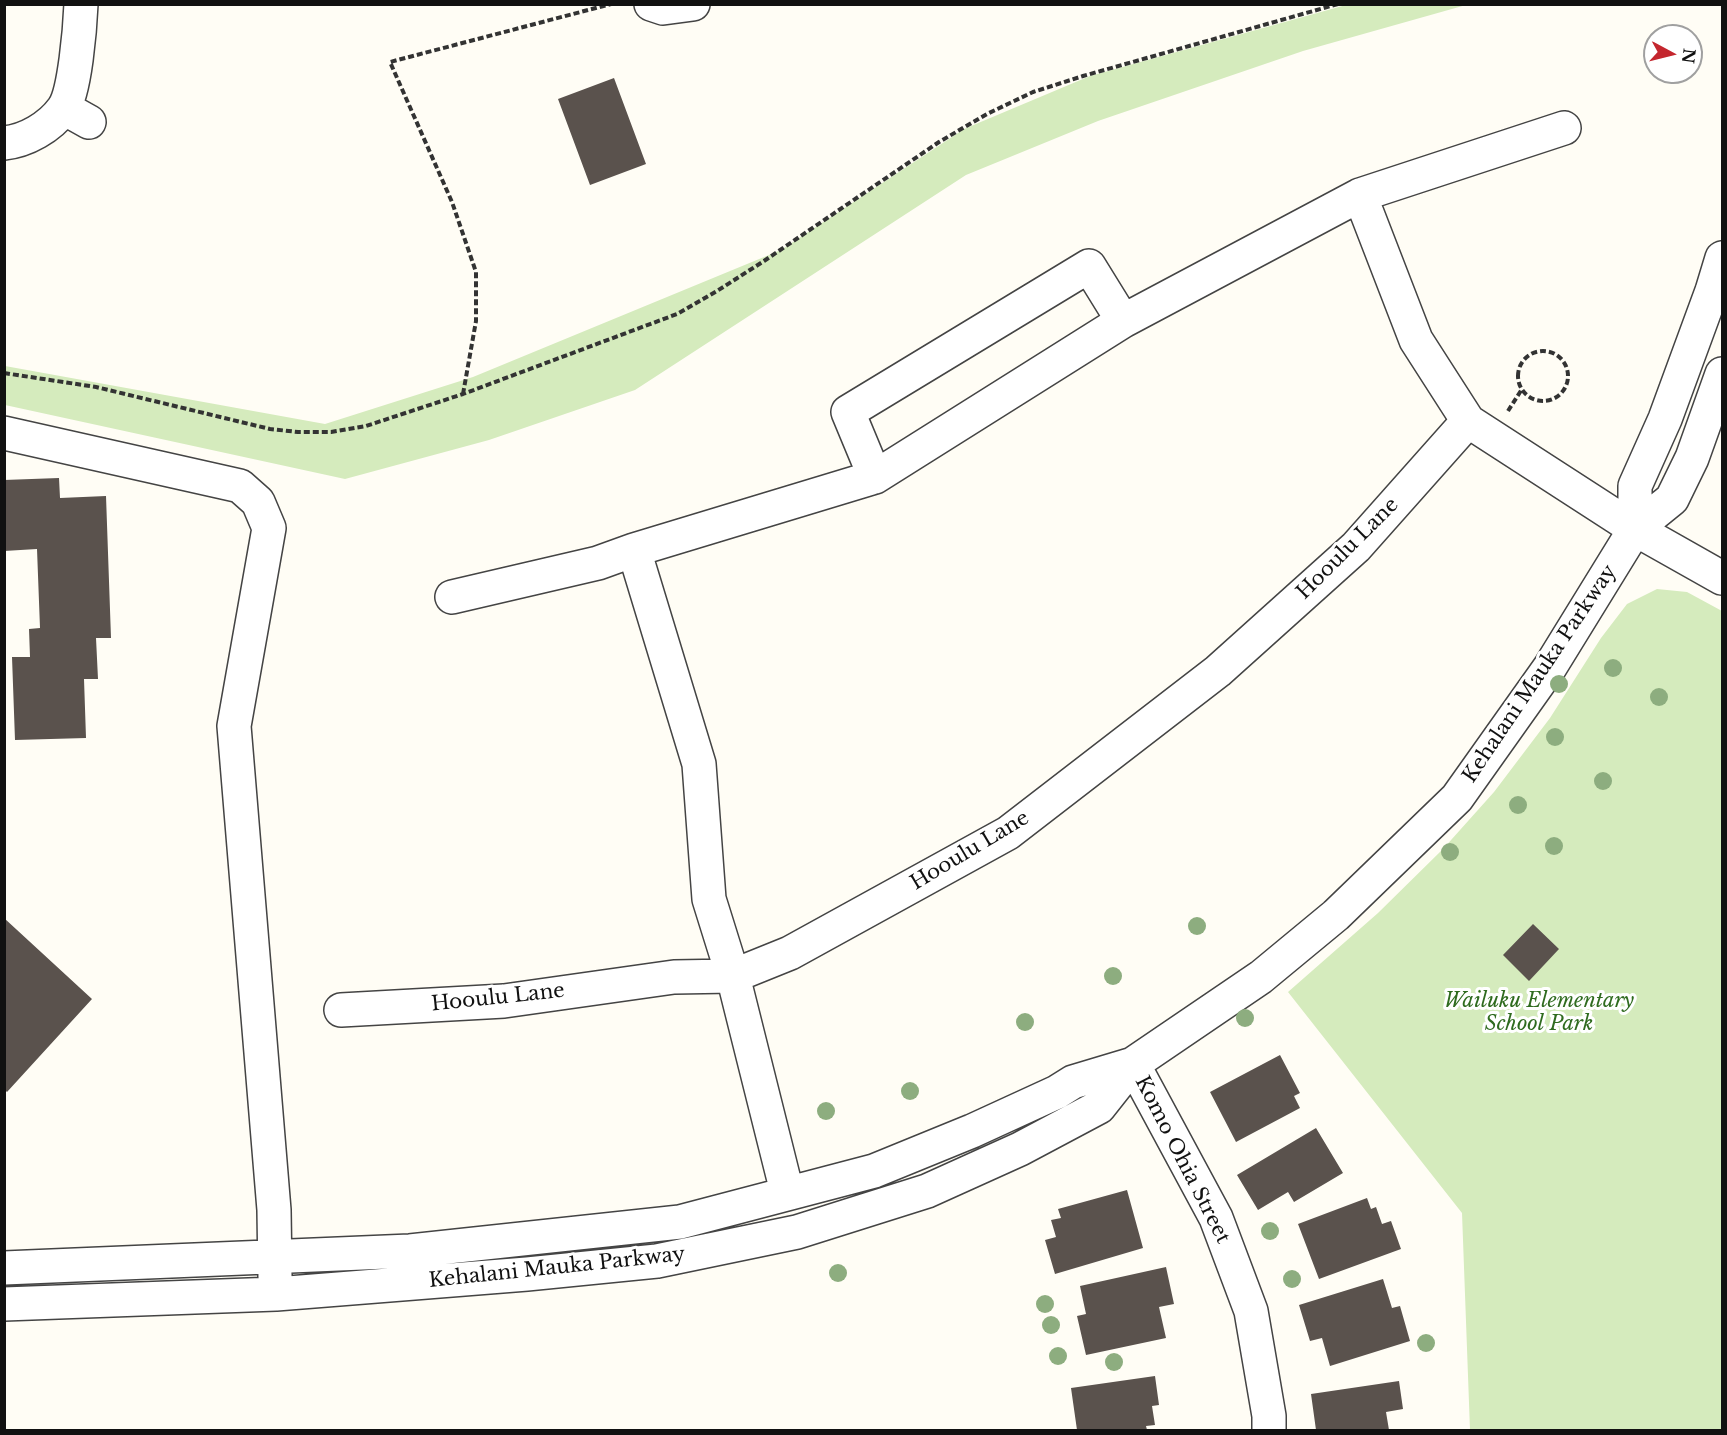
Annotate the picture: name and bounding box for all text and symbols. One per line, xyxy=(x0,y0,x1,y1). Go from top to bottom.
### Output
north arrow xyxy=(1643,24,1703,84)
text: N xyxy=(1678,47,1700,65)
street label: Hooulu Lane xyxy=(1292,493,1404,605)
street label: Kehalani Mauka Parkway xyxy=(1458,561,1622,787)
street label: Hooulu Lane xyxy=(906,806,1034,896)
street label: Hooulu Lane xyxy=(430,979,566,1017)
park label: Wailuku Elementary School Park xyxy=(1444,989,1634,1036)
street label: Komo Ohia Street xyxy=(1129,1072,1235,1248)
street label: Kehalani Mauka Parkway xyxy=(428,1243,686,1293)

